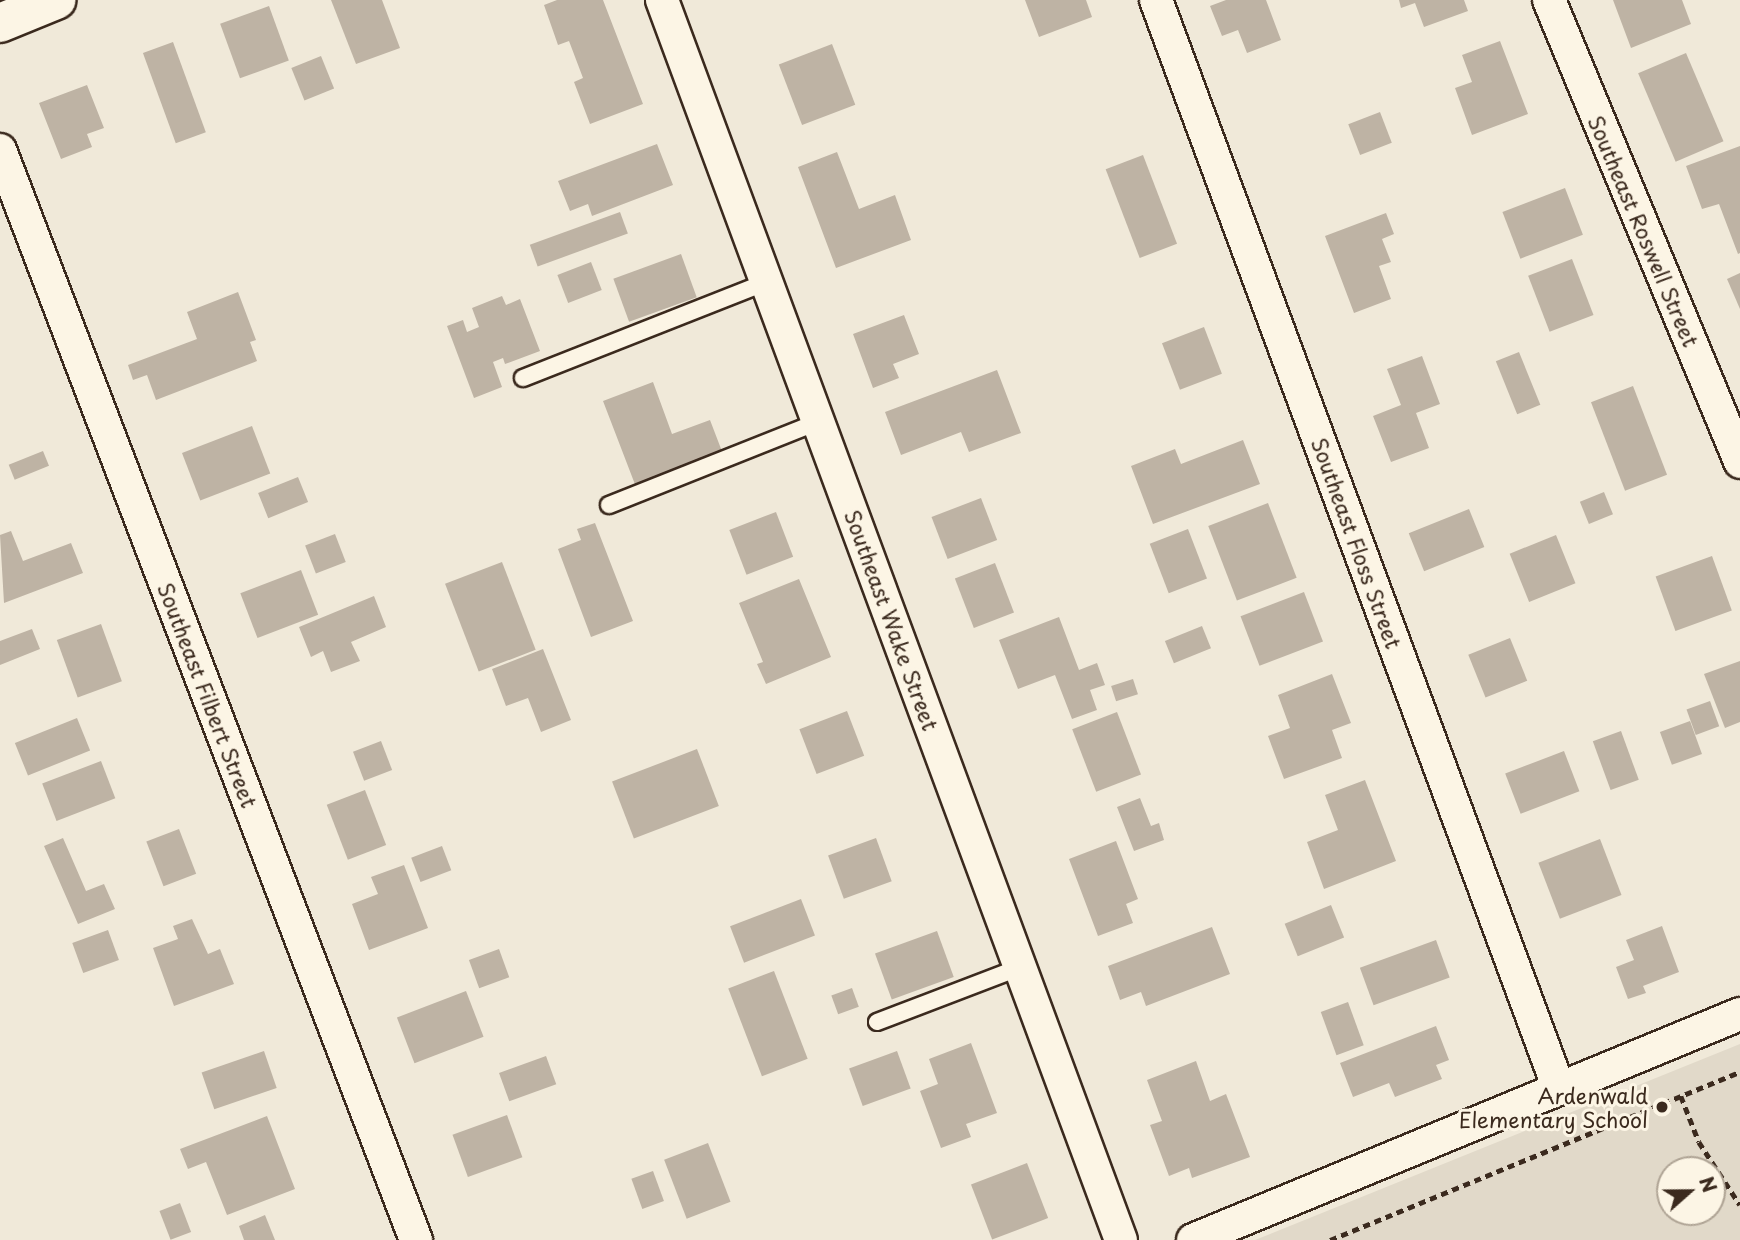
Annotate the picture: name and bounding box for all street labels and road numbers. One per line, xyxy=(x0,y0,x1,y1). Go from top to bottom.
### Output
street label: Southeast Roswell Street xyxy=(1584,111,1704,351)
street label: Southeast Floss Street xyxy=(1307,434,1407,652)
street label: Southeast Wake Street xyxy=(840,506,944,734)
street label: Southeast Filbert Street xyxy=(153,578,263,812)

